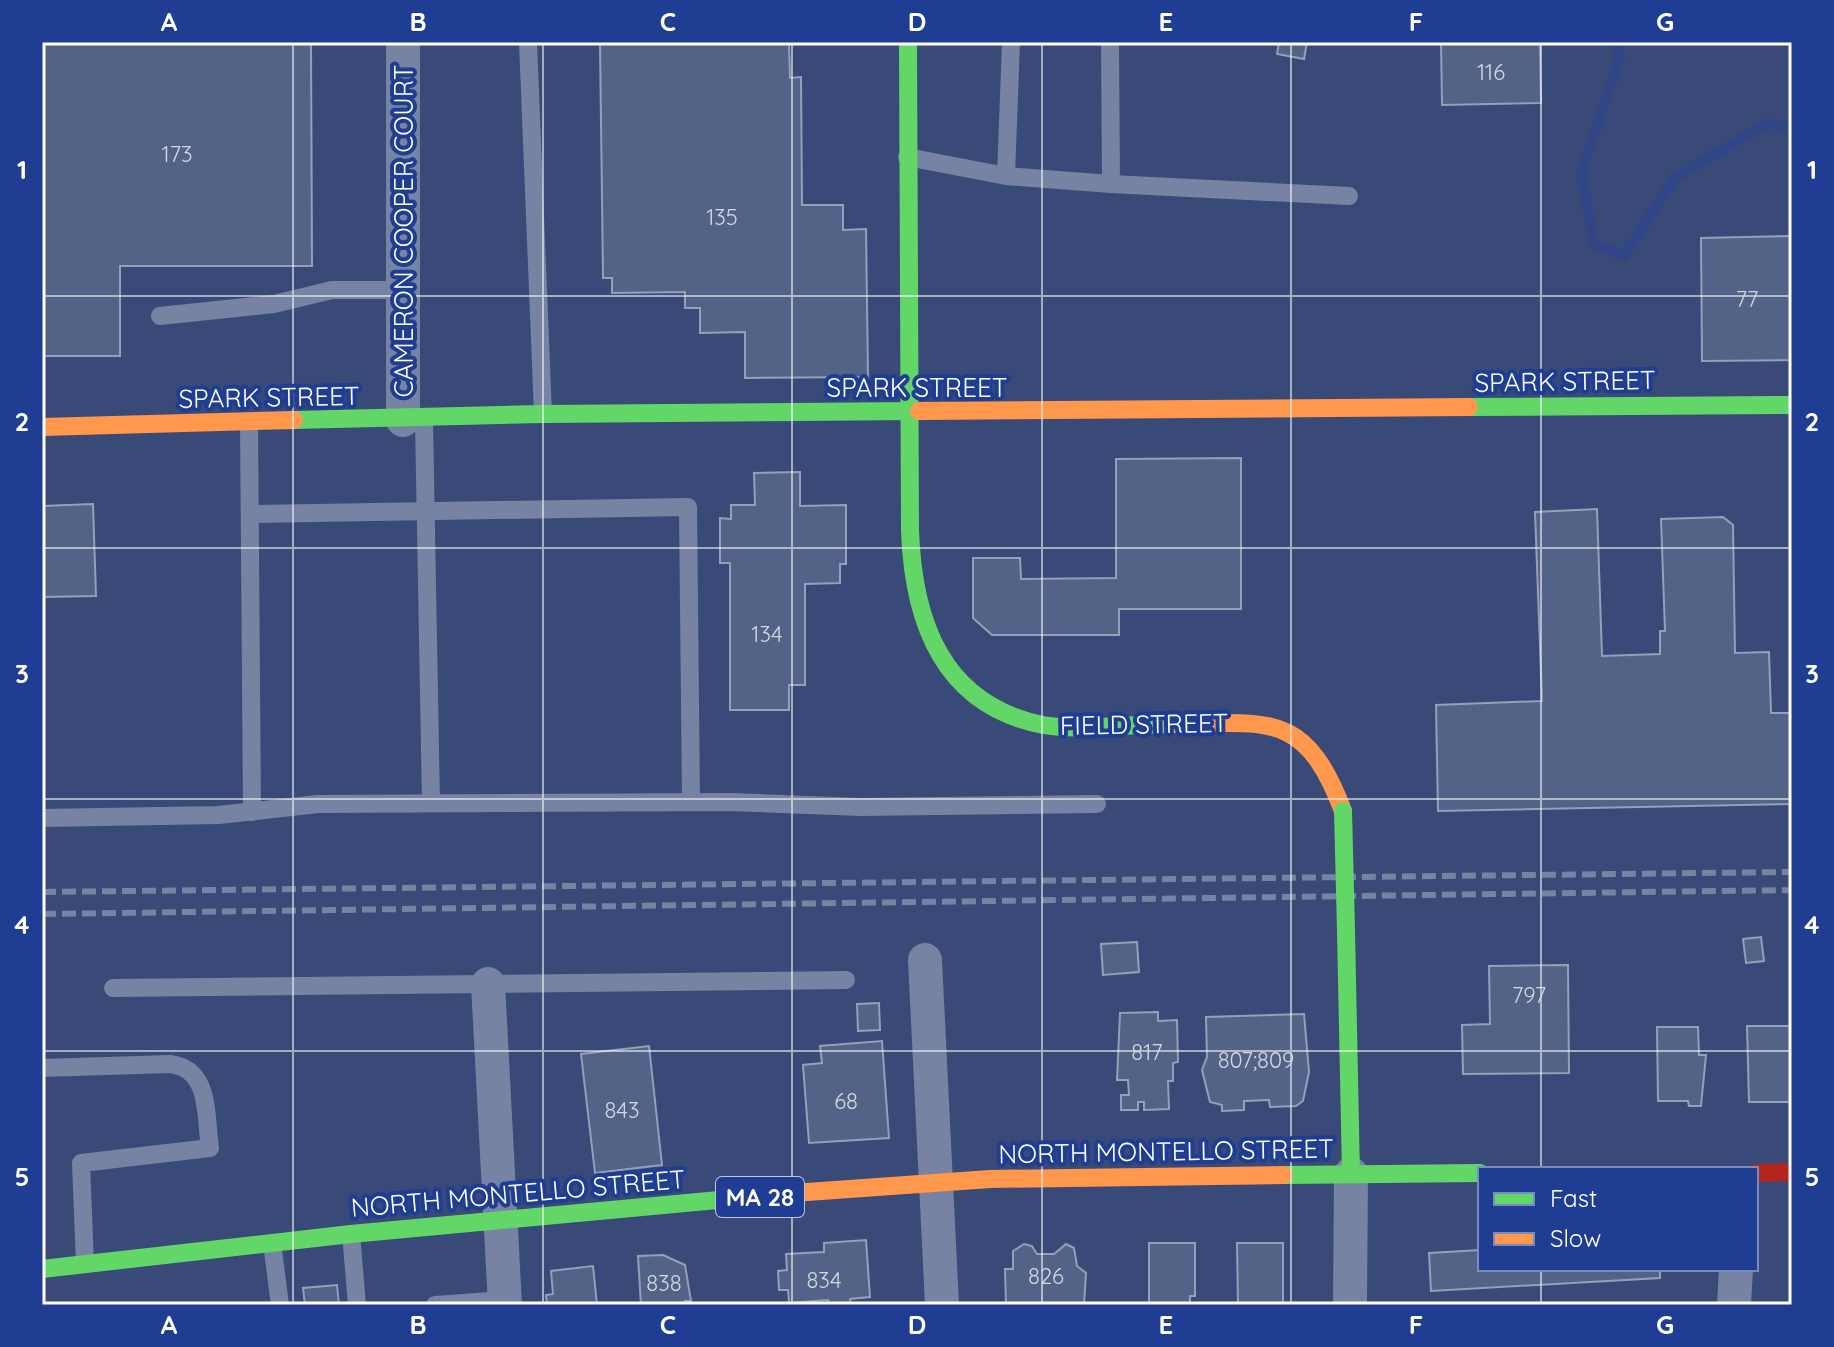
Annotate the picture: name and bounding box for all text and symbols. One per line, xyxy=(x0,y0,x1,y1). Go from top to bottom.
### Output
text: A xyxy=(161,5,178,38)
text: B xyxy=(409,5,427,38)
text: C xyxy=(660,5,676,38)
text: D xyxy=(908,5,926,38)
text: E xyxy=(1159,5,1173,38)
text: F xyxy=(1409,5,1423,38)
text: G xyxy=(1656,5,1674,38)
house number: 116 xyxy=(1477,58,1505,86)
street label: CAMERON COOPER COURT xyxy=(387,65,420,397)
house number: 173 xyxy=(162,140,192,168)
text: 1 xyxy=(17,153,27,186)
text: 1 xyxy=(1807,153,1817,186)
house number: 135 xyxy=(706,203,738,231)
house number: 77 xyxy=(1736,285,1758,313)
street label: SPARK STREET xyxy=(1474,363,1656,399)
street label: SPARK STREET xyxy=(827,371,1007,404)
street label: SPARK STREET xyxy=(178,379,360,415)
text: 2 xyxy=(15,405,29,438)
text: 2 xyxy=(1805,405,1819,438)
house number: 134 xyxy=(751,620,783,648)
text: 3 xyxy=(15,657,29,690)
text: 3 xyxy=(1805,657,1819,690)
street label: FIELD STREET xyxy=(1059,706,1229,742)
text: 4 xyxy=(14,908,30,941)
text: 4 xyxy=(1804,908,1820,941)
house number: 797 xyxy=(1512,981,1546,1009)
house number: 817 xyxy=(1131,1038,1163,1066)
house number: 807;809 xyxy=(1218,1046,1294,1074)
house number: 68 xyxy=(834,1087,858,1115)
house number: 843 xyxy=(604,1096,640,1124)
street label: NORTH MONTELLO STREET xyxy=(998,1132,1334,1170)
text: 5 xyxy=(15,1160,29,1193)
text: 5 xyxy=(1805,1160,1819,1193)
street label: NORTH MONTELLO STREET xyxy=(349,1162,687,1224)
legend xyxy=(1478,1167,1758,1271)
road number: MA 28 xyxy=(716,1177,804,1217)
text: Fast xyxy=(1550,1183,1597,1213)
text: Slow xyxy=(1550,1223,1601,1253)
house number: 826 xyxy=(1028,1262,1064,1290)
house number: 834 xyxy=(806,1266,842,1294)
house number: 838 xyxy=(646,1269,682,1297)
text: A xyxy=(161,1308,178,1341)
text: B xyxy=(409,1308,427,1341)
text: C xyxy=(660,1308,676,1341)
text: D xyxy=(908,1308,926,1341)
text: E xyxy=(1159,1308,1173,1341)
text: F xyxy=(1409,1308,1423,1341)
text: G xyxy=(1656,1308,1674,1341)

